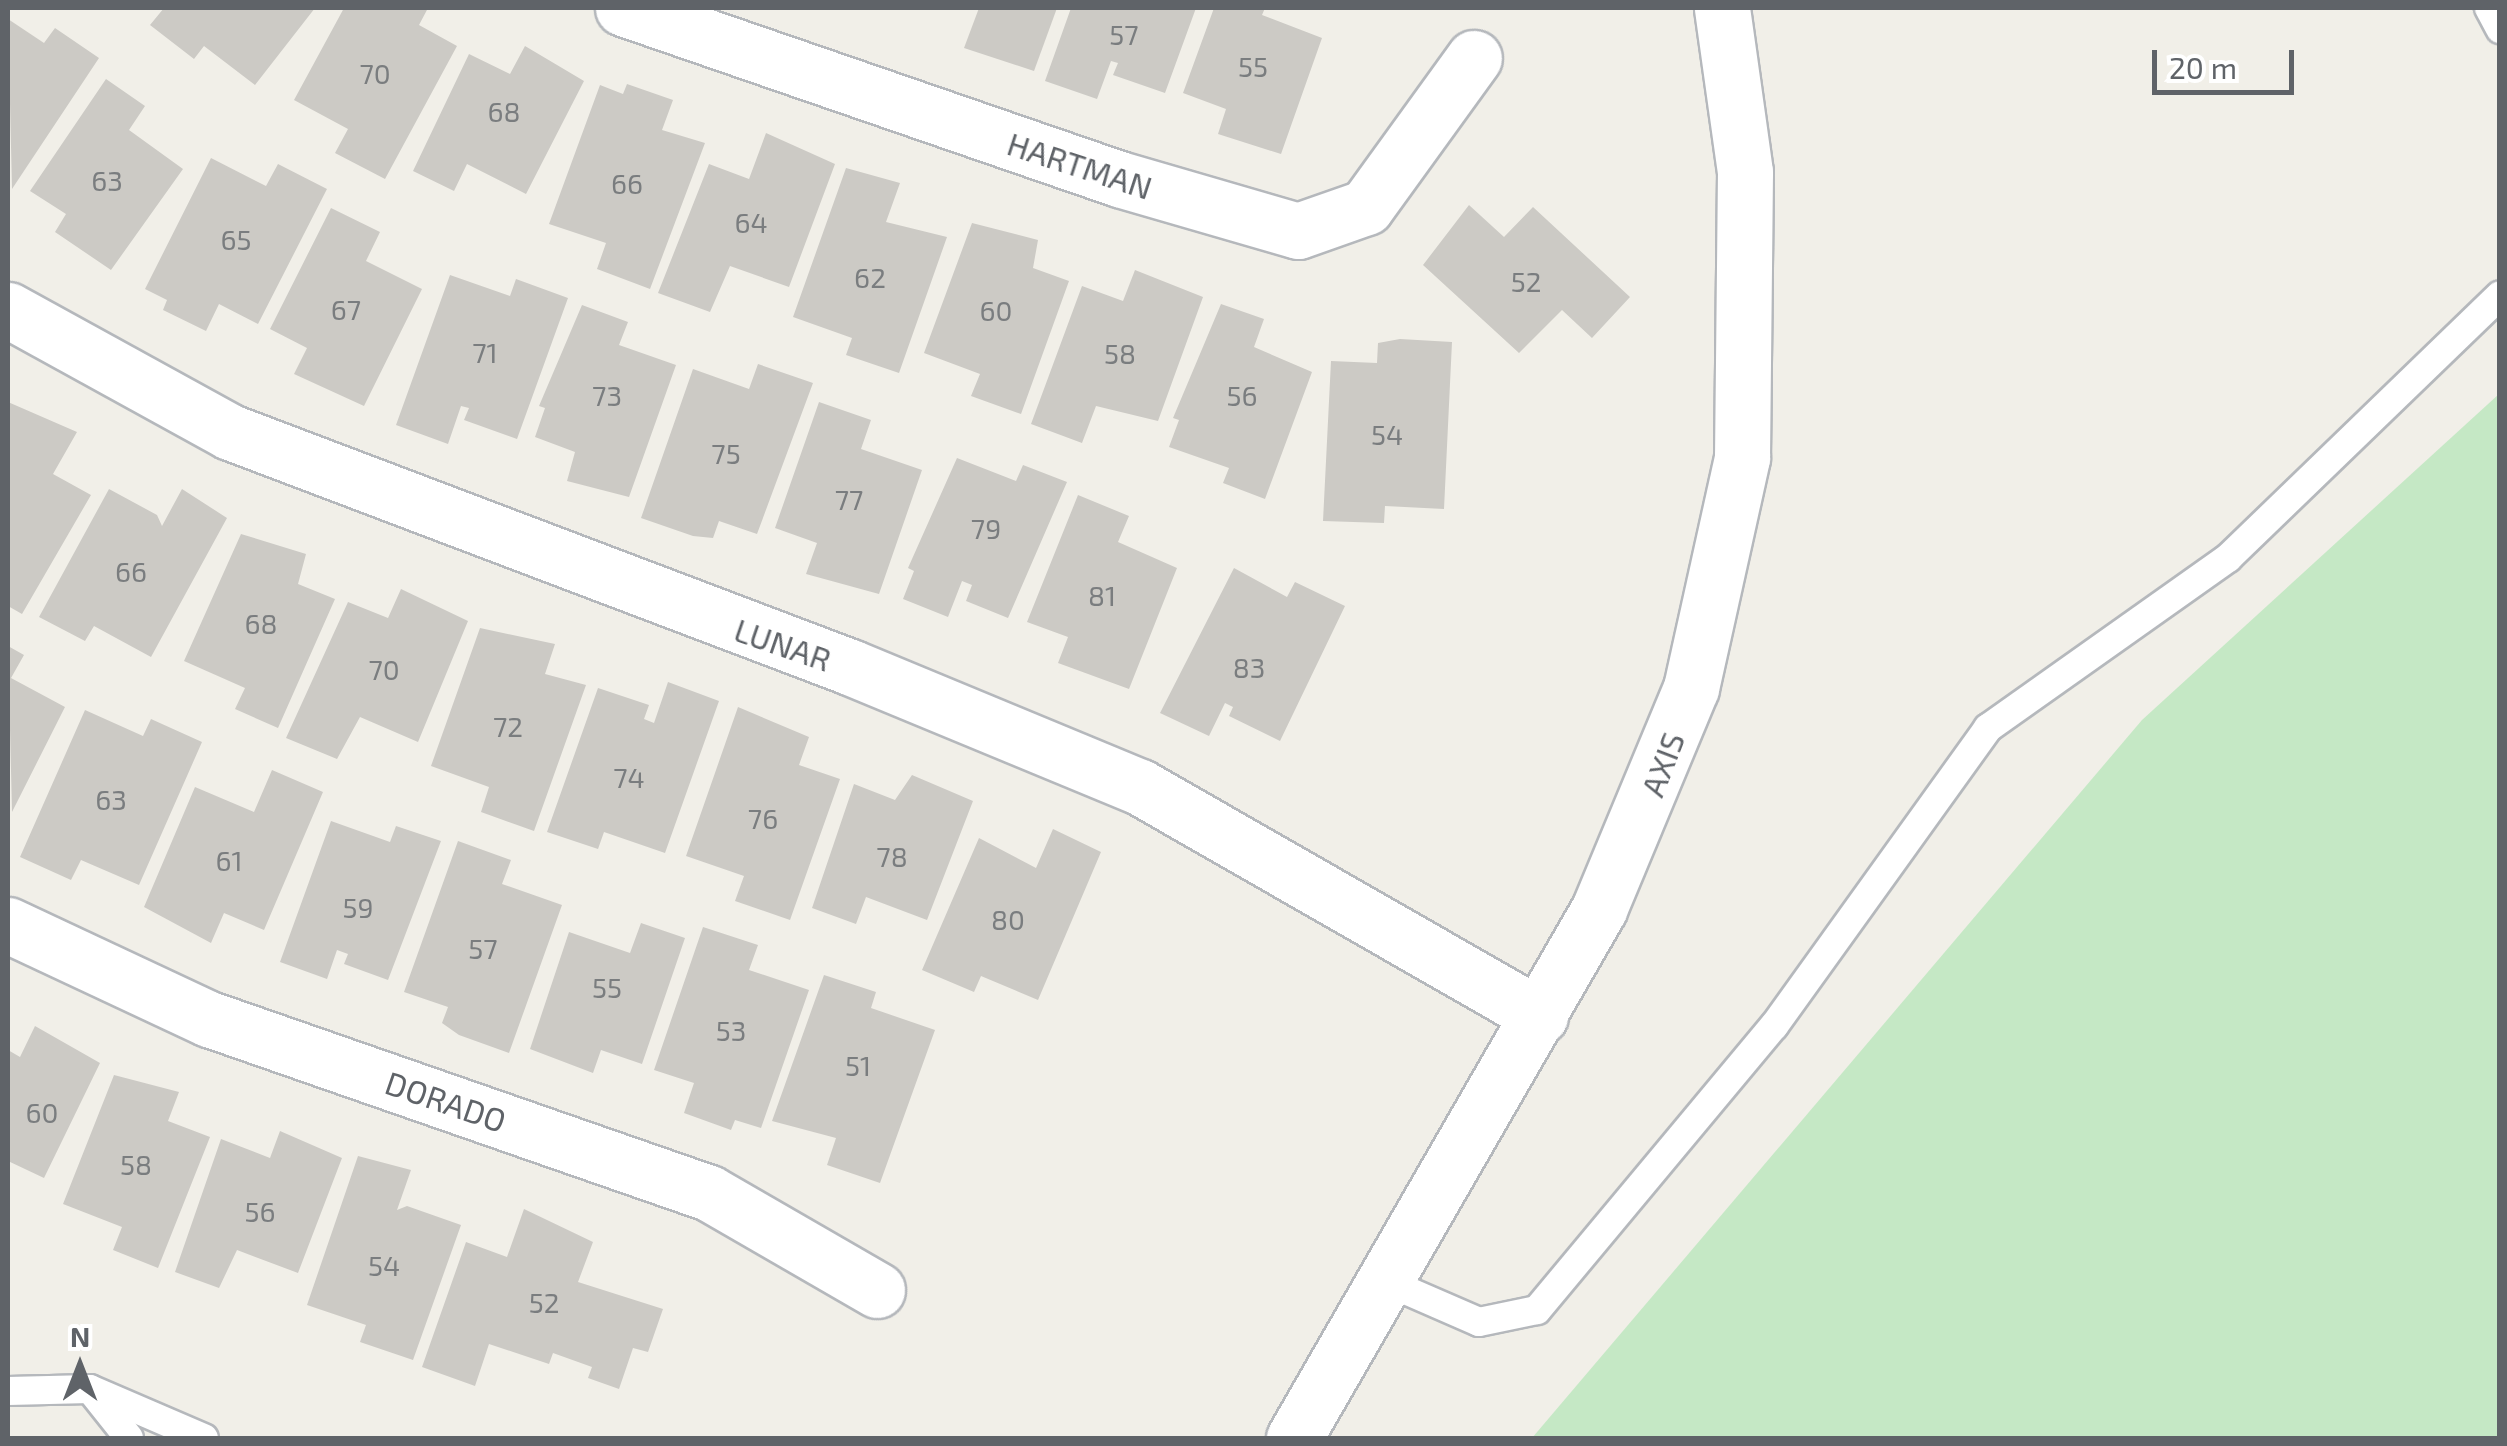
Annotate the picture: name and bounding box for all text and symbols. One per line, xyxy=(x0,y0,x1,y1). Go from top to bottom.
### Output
house number: 57 xyxy=(1109,17,1139,51)
scale bar xyxy=(2157,30,2300,92)
house number: 55 xyxy=(1238,49,1268,83)
text: 20 m xyxy=(2169,49,2237,85)
house number: 70 xyxy=(359,56,391,90)
house number: 68 xyxy=(487,94,521,128)
street label: HARTMAN xyxy=(1003,124,1157,206)
house number: 63 xyxy=(91,163,123,197)
house number: 66 xyxy=(611,166,643,200)
house number: 64 xyxy=(734,205,768,239)
house number: 65 xyxy=(220,222,252,256)
house number: 62 xyxy=(854,260,886,294)
house number: 52 xyxy=(1511,264,1541,298)
house number: 67 xyxy=(331,292,361,326)
house number: 60 xyxy=(980,293,1012,327)
house number: 71 xyxy=(472,335,498,369)
house number: 58 xyxy=(1104,336,1136,370)
house number: 73 xyxy=(592,378,622,412)
house number: 56 xyxy=(1226,378,1258,412)
house number: 54 xyxy=(1371,417,1403,451)
house number: 75 xyxy=(711,436,741,470)
house number: 77 xyxy=(835,482,863,516)
house number: 79 xyxy=(971,511,1001,545)
house number: 66 xyxy=(115,554,147,588)
house number: 81 xyxy=(1088,578,1116,612)
house number: 68 xyxy=(244,606,278,640)
street label: LUNAR xyxy=(730,610,836,678)
house number: 83 xyxy=(1233,650,1265,684)
house number: 70 xyxy=(368,652,400,686)
house number: 72 xyxy=(493,709,523,743)
street label: AXIS xyxy=(1632,726,1692,802)
house number: 74 xyxy=(613,760,645,794)
house number: 63 xyxy=(95,782,127,816)
house number: 76 xyxy=(748,801,778,835)
house number: 78 xyxy=(876,839,908,873)
house number: 61 xyxy=(215,843,243,877)
house number: 59 xyxy=(342,890,374,924)
house number: 80 xyxy=(991,902,1025,936)
house number: 57 xyxy=(468,931,498,965)
house number: 55 xyxy=(592,970,622,1004)
house number: 53 xyxy=(716,1013,746,1047)
house number: 51 xyxy=(845,1048,871,1082)
street label: DORADO xyxy=(381,1063,511,1139)
house number: 60 xyxy=(26,1095,58,1129)
house number: 58 xyxy=(120,1147,152,1181)
house number: 56 xyxy=(244,1194,276,1228)
house number: 54 xyxy=(368,1248,400,1282)
house number: 52 xyxy=(529,1285,559,1319)
north arrow xyxy=(30,1316,130,1416)
text: N xyxy=(70,1319,90,1353)

